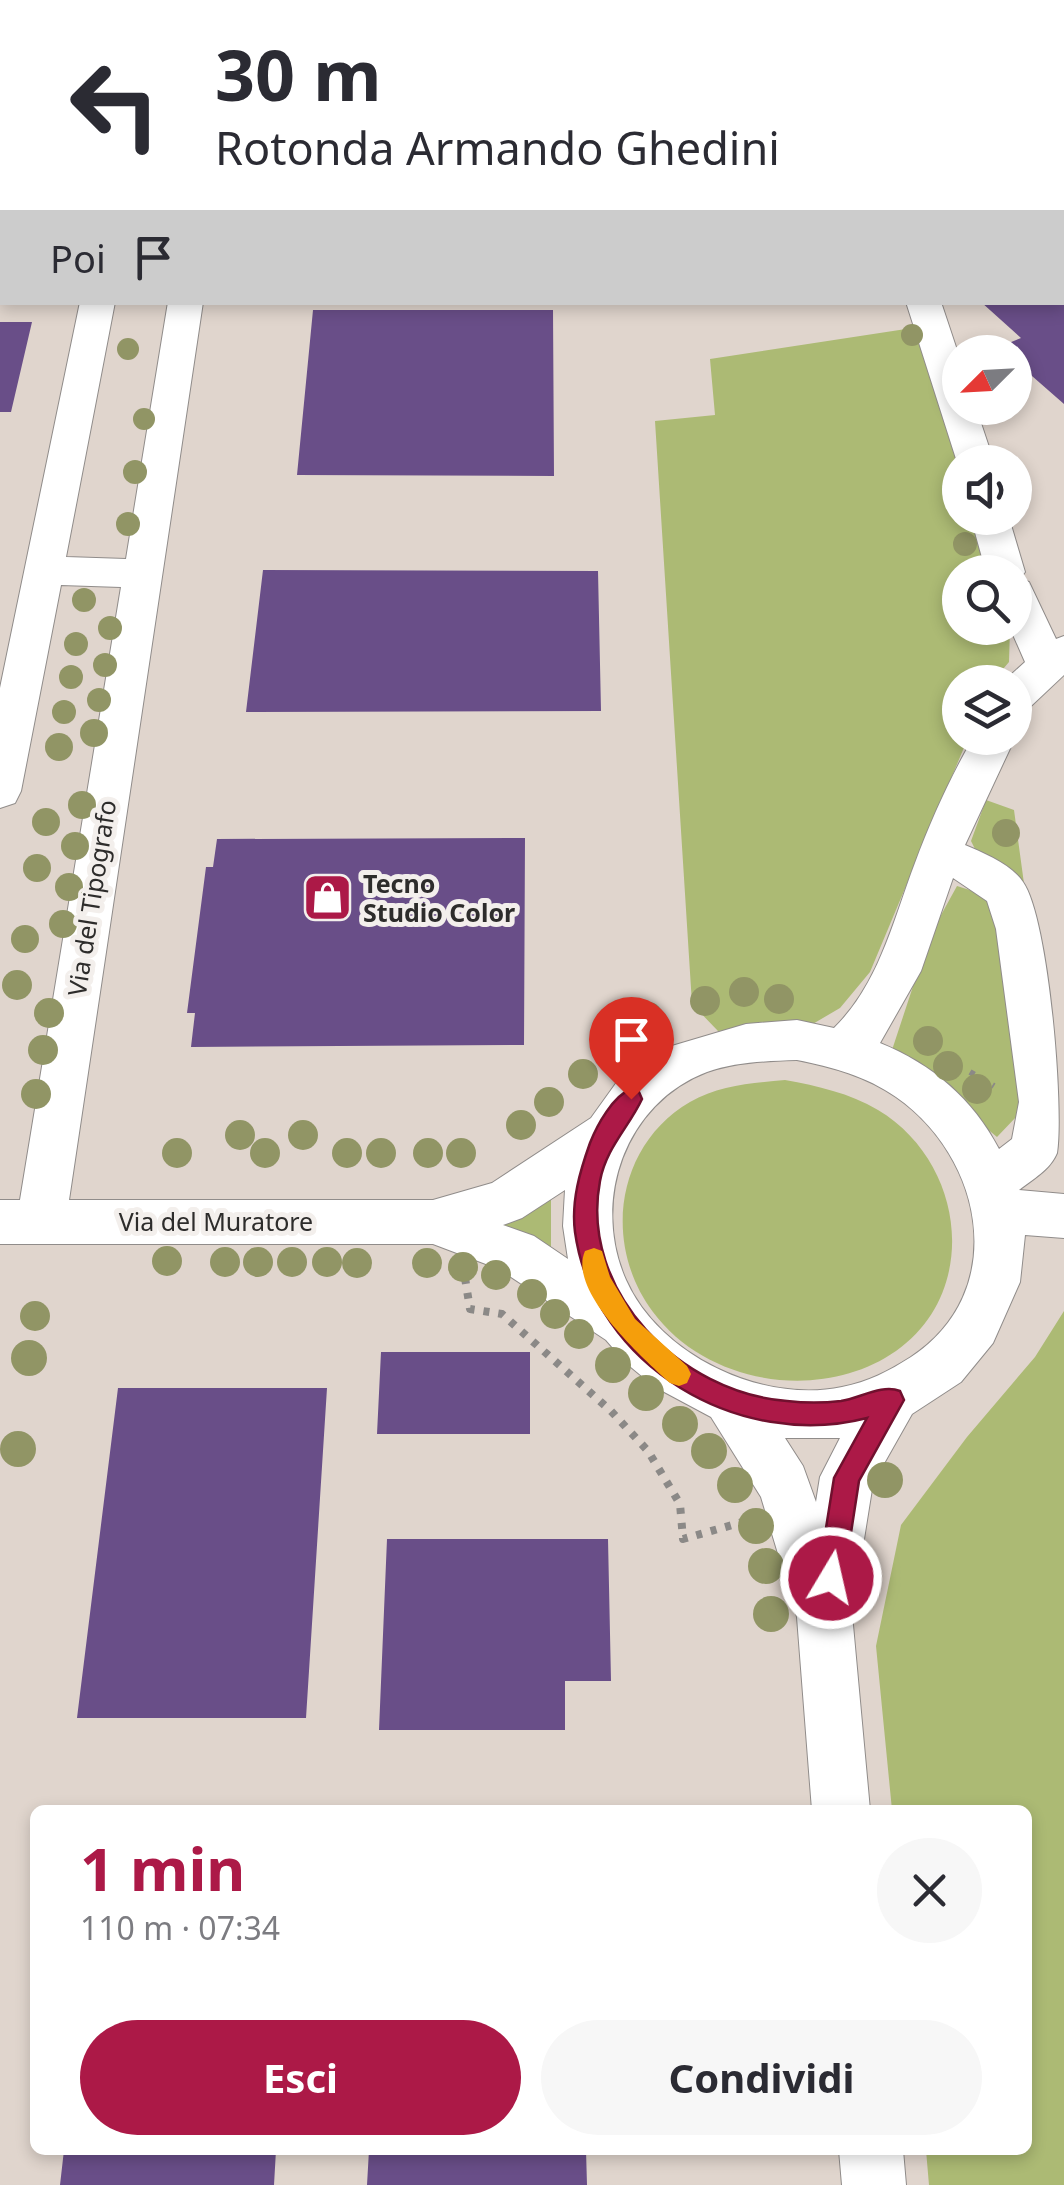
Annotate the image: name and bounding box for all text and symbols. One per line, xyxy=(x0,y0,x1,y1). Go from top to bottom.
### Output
text: 30 m xyxy=(215,26,382,122)
icon: left xyxy=(50,40,180,170)
text: Rotonda Armando Ghedini xyxy=(215,117,780,178)
icon: arrive xyxy=(126,230,181,285)
text: Poi xyxy=(50,232,106,284)
north arrow xyxy=(942,335,1032,425)
map controls xyxy=(942,335,1032,755)
button: sound xyxy=(942,445,1032,535)
button: search xyxy=(942,555,1032,645)
button: layers xyxy=(942,665,1032,755)
street label: Via del Tipografo xyxy=(59,797,123,998)
place label: Tecno Studio Color xyxy=(363,866,515,929)
shop icon: Tecno Studio Color xyxy=(302,872,354,924)
pin xyxy=(589,997,674,1100)
icon: arrive xyxy=(604,1012,659,1067)
street label: Via del Muratore xyxy=(119,1204,313,1238)
position arrow xyxy=(779,1526,883,1630)
text: 1 min xyxy=(80,1827,245,1909)
button: close xyxy=(877,1838,982,1943)
text: 110 m · 07:34 xyxy=(80,1906,280,1949)
button: Esci xyxy=(80,2020,521,2135)
button: Condividi xyxy=(541,2020,982,2135)

